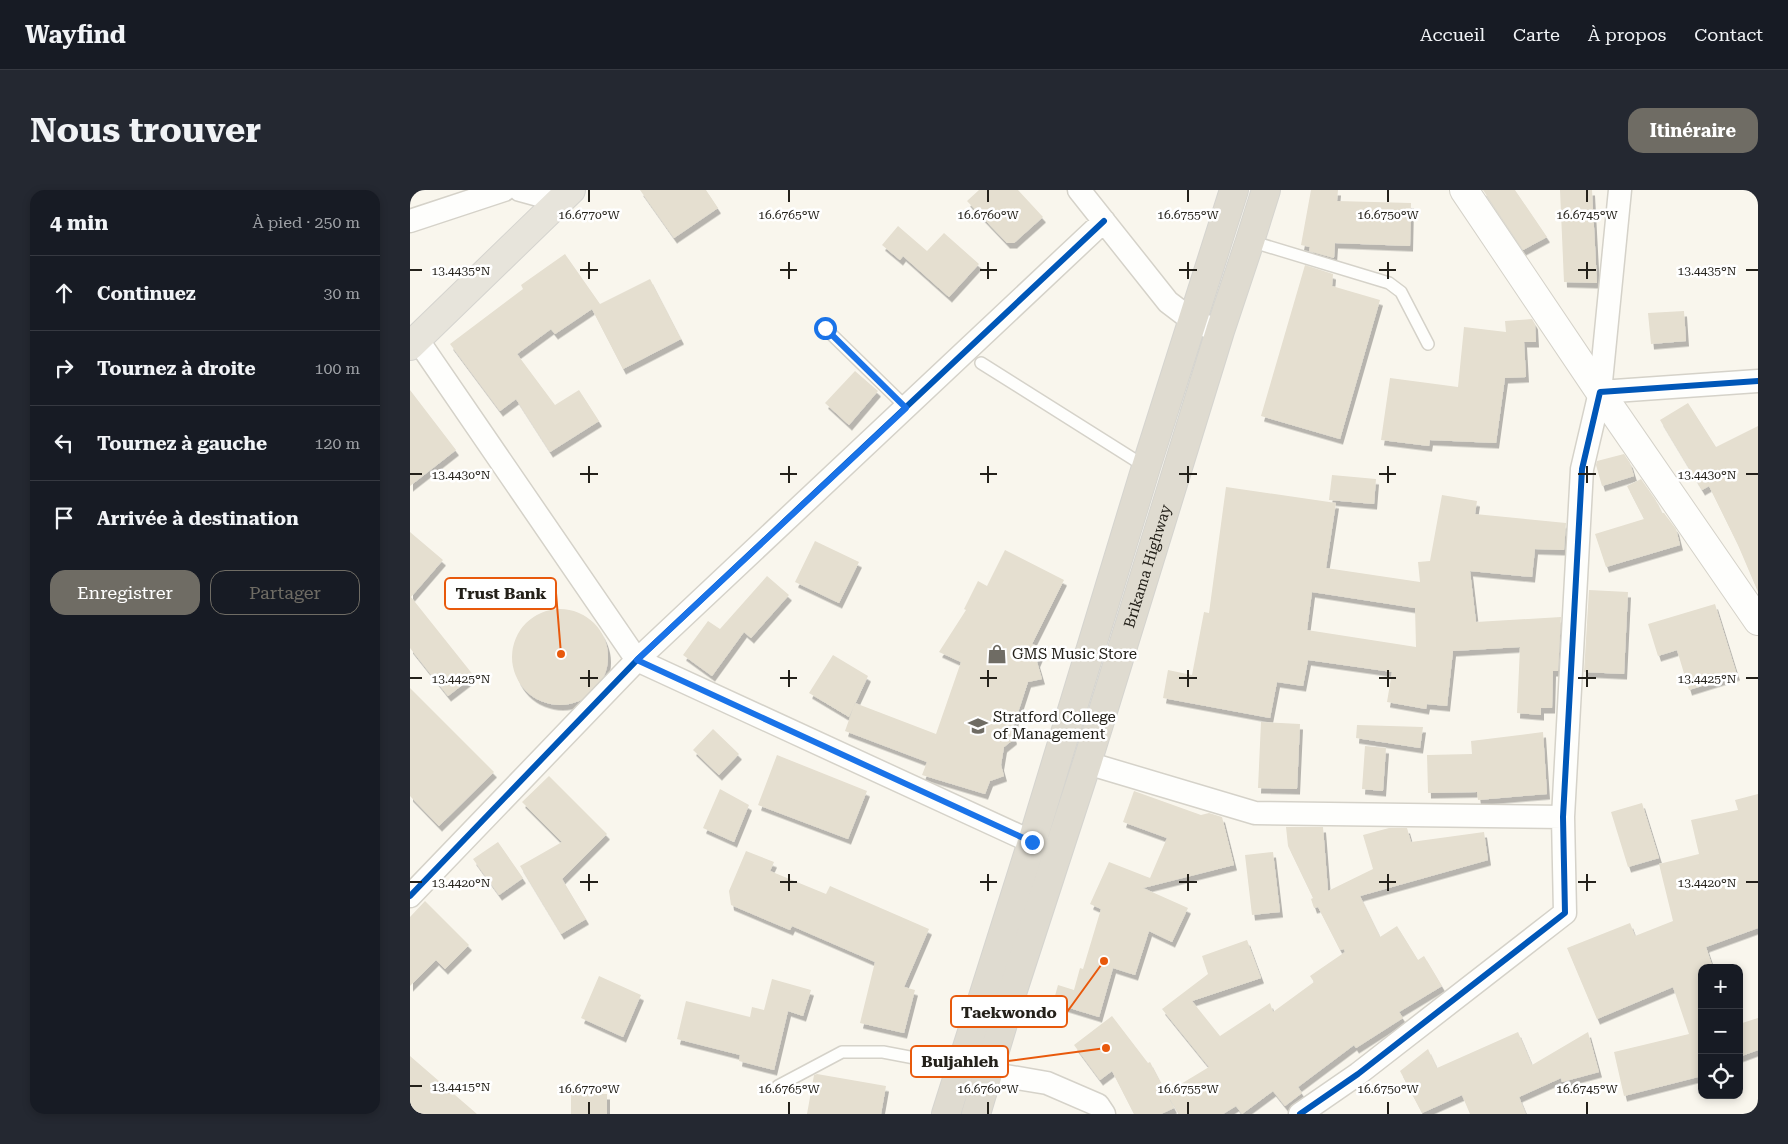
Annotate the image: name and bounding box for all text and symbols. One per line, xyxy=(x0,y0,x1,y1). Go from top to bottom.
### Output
text: Wayfind xyxy=(25,21,126,49)
text: Accueil xyxy=(1420,24,1485,45)
text: Carte xyxy=(1513,24,1560,45)
text: À propos xyxy=(1588,24,1666,45)
text: Contact xyxy=(1694,24,1763,45)
button: Itinéraire xyxy=(1628,108,1758,153)
text: Nous trouver xyxy=(30,110,261,151)
text: 16.6770°W xyxy=(558,208,621,222)
text: 16.6765°W xyxy=(758,208,821,222)
text: 16.6760°W xyxy=(957,208,1020,222)
text: 16.6755°W xyxy=(1157,208,1220,222)
text: 16.6750°W xyxy=(1357,208,1420,222)
text: 16.6745°W xyxy=(1556,208,1619,222)
text: 4 min xyxy=(50,211,108,235)
text: À pied · 250 m xyxy=(252,213,360,232)
text: 13.4435°N xyxy=(432,264,491,278)
text: 13.4435°N xyxy=(1678,264,1737,278)
icon: ahead xyxy=(50,279,78,307)
text: Continuez xyxy=(97,282,196,305)
text: 30 m xyxy=(323,284,360,303)
route start xyxy=(814,317,837,340)
icon: right xyxy=(50,354,78,382)
text: Tournez à droite xyxy=(97,357,256,380)
text: 100 m xyxy=(314,359,360,378)
icon: left xyxy=(50,429,78,457)
text: Tournez à gauche xyxy=(97,432,267,455)
text: 120 m xyxy=(314,434,360,453)
text: 13.4430°N xyxy=(432,468,491,482)
text: 13.4430°N xyxy=(1678,468,1737,482)
street label: Brikama Highway xyxy=(1120,502,1175,630)
icon: arrive xyxy=(50,504,78,532)
text: Arrivée à destination xyxy=(97,507,299,530)
button: Enregistrer xyxy=(50,570,200,615)
button: Partager xyxy=(210,570,360,615)
callout: Trust Bank xyxy=(445,578,556,609)
text: Trust Bank xyxy=(456,584,546,603)
shop icon: GMS Music Store xyxy=(986,643,1008,665)
place label: GMS Music Store xyxy=(1012,645,1137,663)
text: 13.4425°N xyxy=(432,672,491,686)
text: 13.4425°N xyxy=(1678,672,1737,686)
place label: Stratford College of Management xyxy=(993,708,1116,743)
school or university icon: Stratford College of Management xyxy=(967,715,989,737)
route end xyxy=(1021,831,1044,854)
text: 13.4420°N xyxy=(432,876,491,890)
text: 13.4420°N xyxy=(1678,876,1737,890)
map controls xyxy=(1698,964,1743,1099)
button: + xyxy=(1698,964,1743,1009)
callout: Taekwondo xyxy=(951,996,1067,1027)
text: Taekwondo xyxy=(961,1003,1057,1022)
button: − xyxy=(1698,1009,1743,1054)
callout: Buljahleh xyxy=(911,1046,1008,1077)
text: Buljahleh xyxy=(921,1052,999,1071)
button: locate xyxy=(1698,1054,1743,1099)
text: 13.4415°N xyxy=(432,1080,491,1094)
text: 16.6770°W xyxy=(558,1082,621,1096)
text: 16.6765°W xyxy=(758,1082,821,1096)
text: 16.6760°W xyxy=(957,1082,1020,1096)
text: 16.6755°W xyxy=(1157,1082,1220,1096)
text: 16.6750°W xyxy=(1357,1082,1420,1096)
text: 16.6745°W xyxy=(1556,1082,1619,1096)

